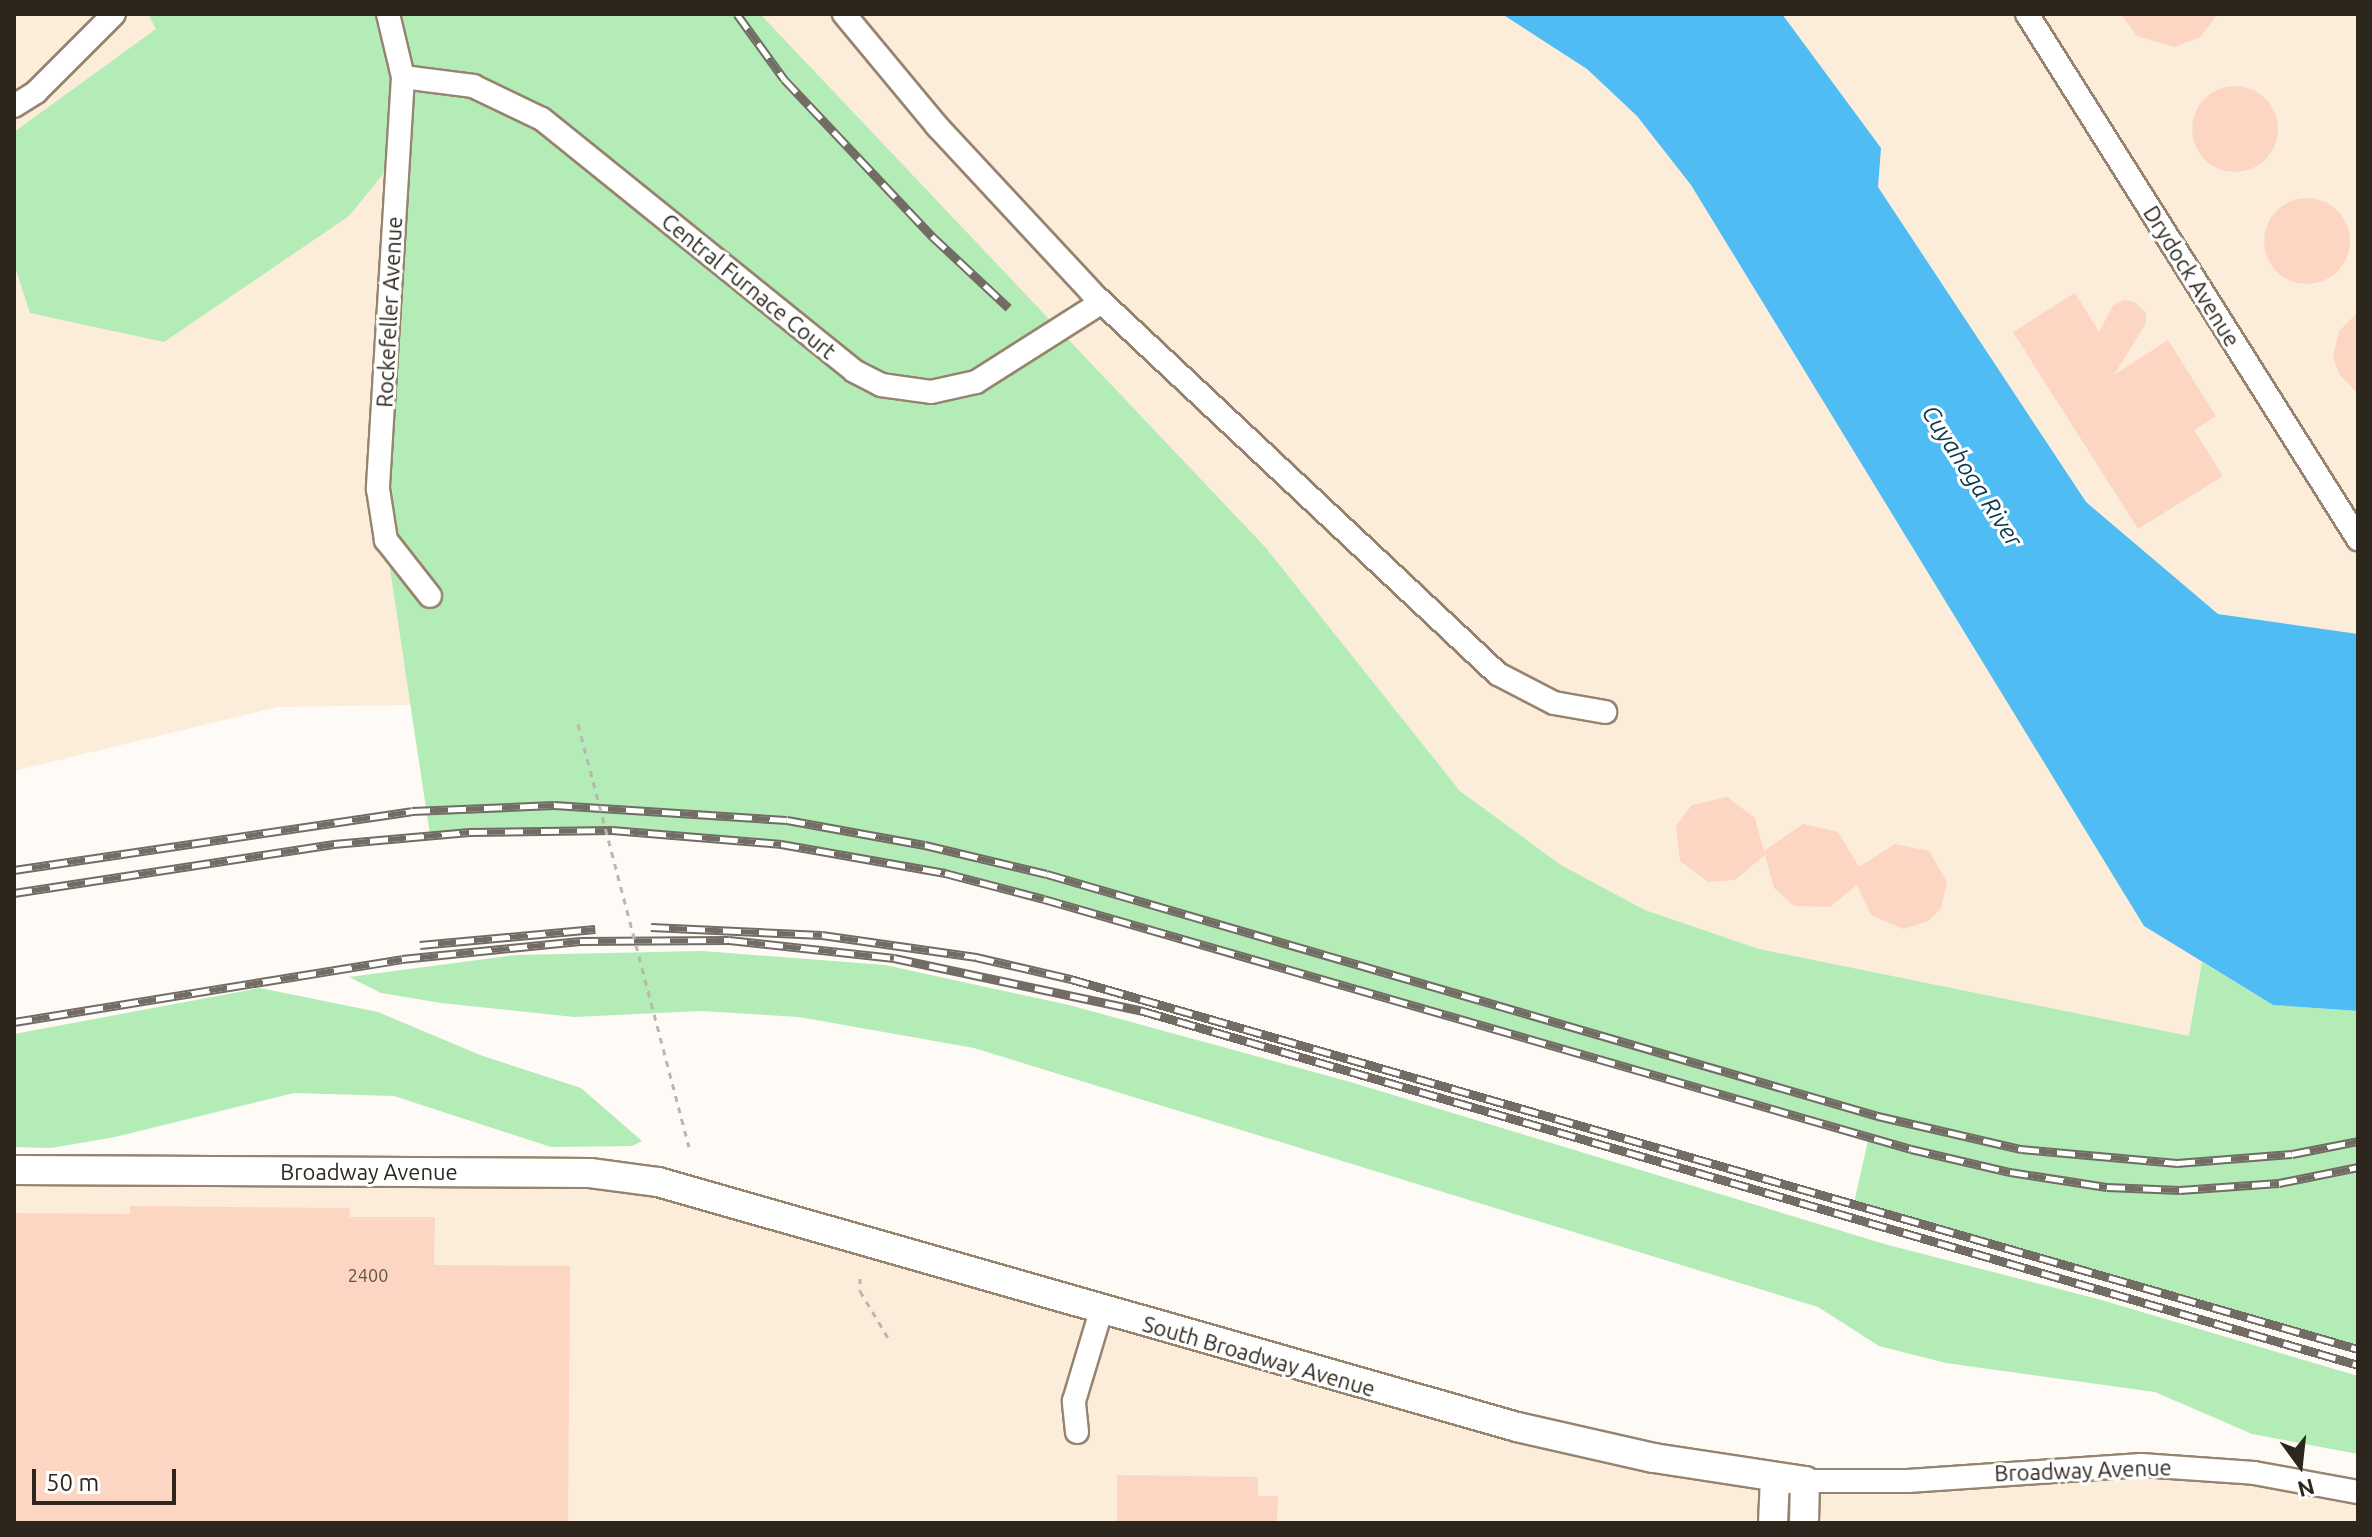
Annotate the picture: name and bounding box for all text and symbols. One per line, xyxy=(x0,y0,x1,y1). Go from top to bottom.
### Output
street label: Drydock Avenue xyxy=(2138,201,2246,351)
street label: Central Furnace Court xyxy=(657,208,841,364)
street label: Rockefeller Avenue xyxy=(371,216,407,408)
water label: Cuyahoga River xyxy=(1915,400,2029,552)
street label: Broadway Avenue xyxy=(280,1159,458,1185)
house number: 2400 xyxy=(348,1264,388,1286)
street label: South Broadway Avenue xyxy=(1140,1310,1378,1402)
north arrow xyxy=(2260,1425,2340,1505)
scale bar xyxy=(36,1453,180,1503)
street label: Broadway Avenue xyxy=(1994,1454,2172,1486)
text: 50 m xyxy=(46,1469,99,1496)
text: N xyxy=(2295,1474,2318,1503)

